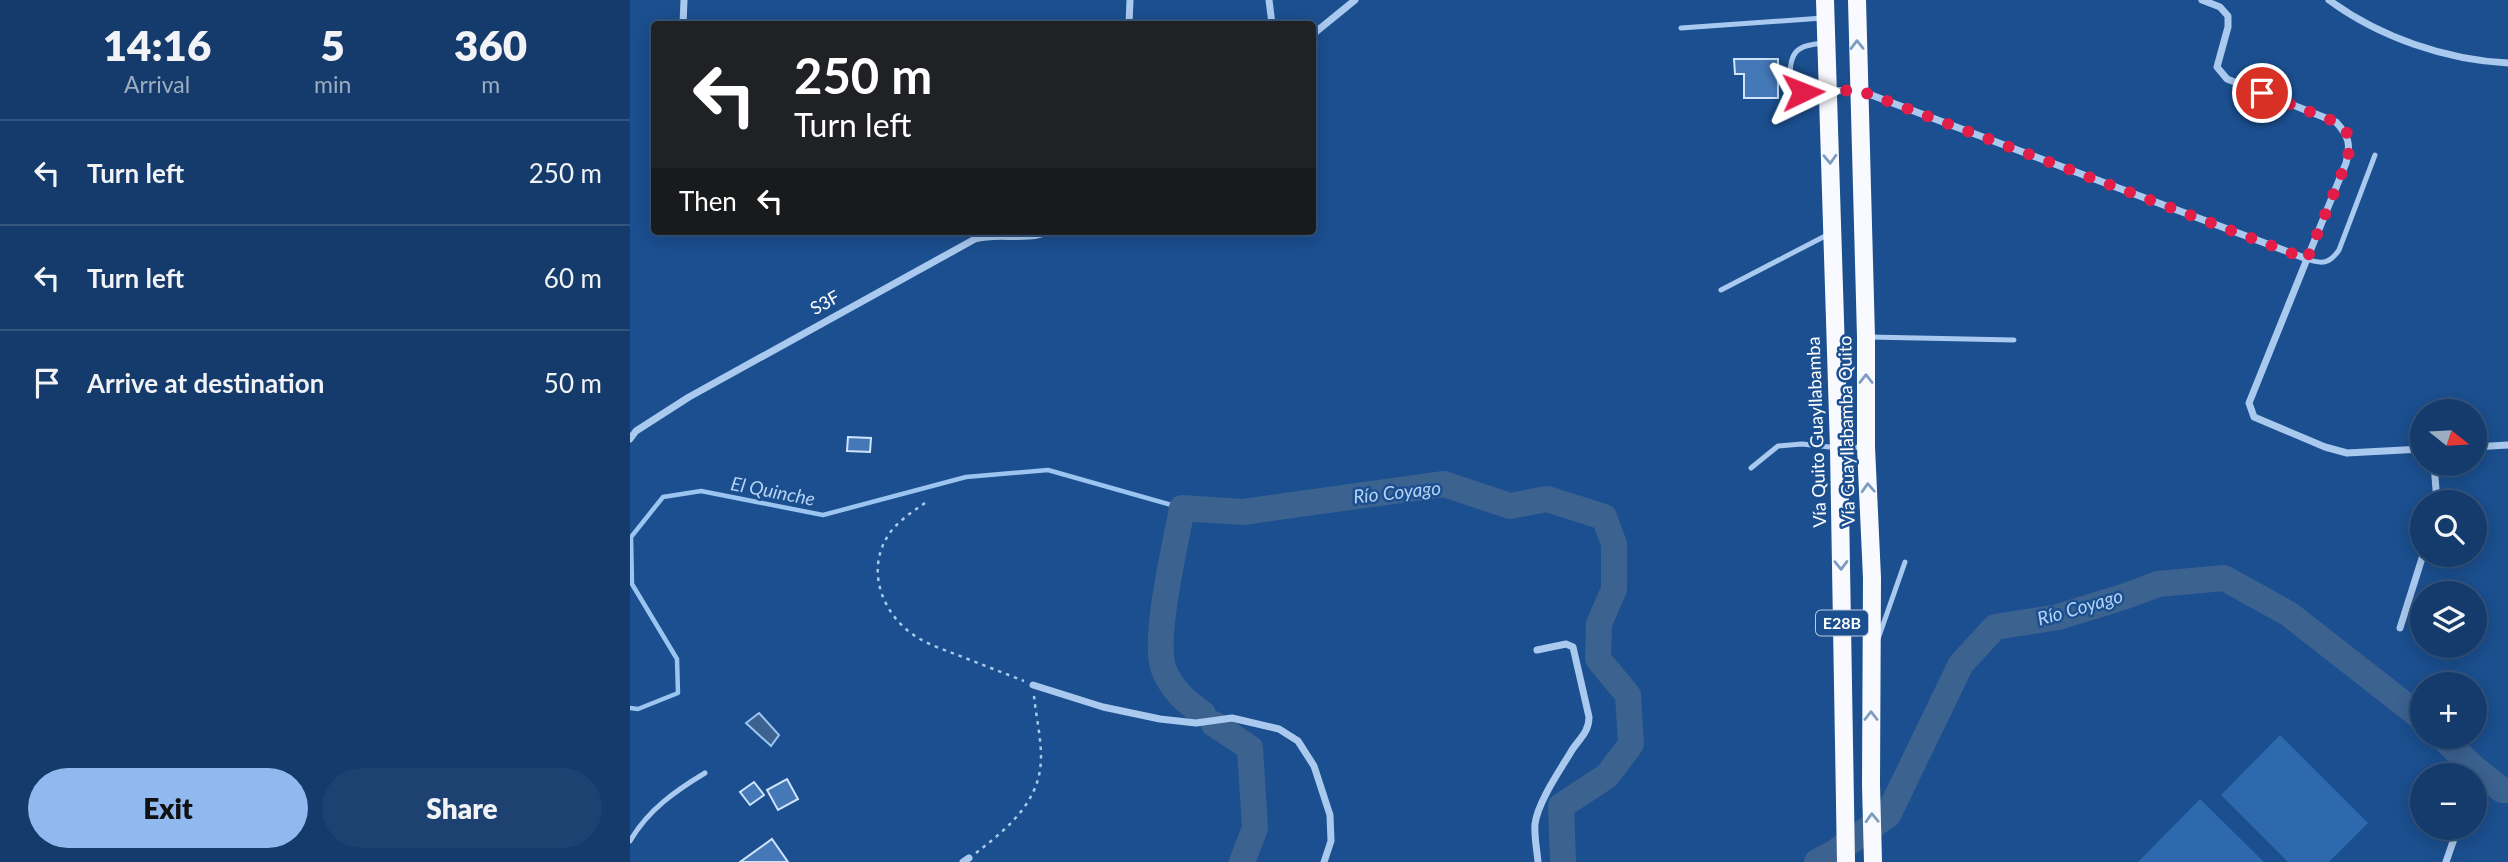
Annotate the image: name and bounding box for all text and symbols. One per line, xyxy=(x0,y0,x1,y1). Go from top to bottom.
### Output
text: 14:16 xyxy=(103,20,211,70)
text: 5 xyxy=(321,20,345,70)
text: 360 xyxy=(454,20,527,70)
one-way arrow xyxy=(1849,39,1865,50)
text: 250 m xyxy=(794,46,932,104)
icon: left xyxy=(679,49,770,140)
position arrow xyxy=(1766,55,1840,129)
pin xyxy=(2232,63,2292,123)
text: Arrival xyxy=(124,70,190,98)
text: min xyxy=(314,70,351,98)
text: m xyxy=(481,70,500,98)
icon: arrive xyxy=(2243,74,2281,112)
text: Turn left xyxy=(794,105,911,144)
icon: left xyxy=(28,154,66,192)
one-way arrow xyxy=(1822,154,1837,165)
text: Turn left xyxy=(87,157,184,189)
text: 250 m xyxy=(529,157,602,189)
icon: left xyxy=(751,182,789,220)
text: Then xyxy=(679,185,737,217)
icon: left xyxy=(28,259,66,297)
text: Turn left xyxy=(87,262,184,294)
text: 60 m xyxy=(544,262,602,294)
street label: S3F xyxy=(806,285,843,319)
street label: Vía Guayllabamba Quito xyxy=(1833,335,1859,527)
street label: Vía Quito Guayllabamba xyxy=(1802,336,1830,528)
icon: arrive xyxy=(28,364,66,402)
text: Arrive at destination xyxy=(87,367,324,399)
text: 50 m xyxy=(544,367,602,399)
one-way arrow xyxy=(1858,373,1874,383)
north arrow xyxy=(2410,399,2487,476)
map controls xyxy=(2410,399,2487,840)
water label: El Quinche xyxy=(729,471,817,510)
water label: Río Coyago xyxy=(1352,475,1442,508)
one-way arrow xyxy=(1861,482,1876,493)
button: search xyxy=(2410,490,2487,567)
one-way arrow xyxy=(1833,560,1849,571)
button: layers xyxy=(2410,581,2487,658)
water label: Río Coyago xyxy=(2034,583,2125,630)
road number: E28B xyxy=(1816,610,1868,636)
button: + xyxy=(2410,672,2487,749)
one-way arrow xyxy=(1863,711,1879,721)
button: − xyxy=(2410,763,2487,840)
button: Exit xyxy=(28,768,308,848)
button: Share xyxy=(322,768,602,848)
one-way arrow xyxy=(1865,812,1880,823)

